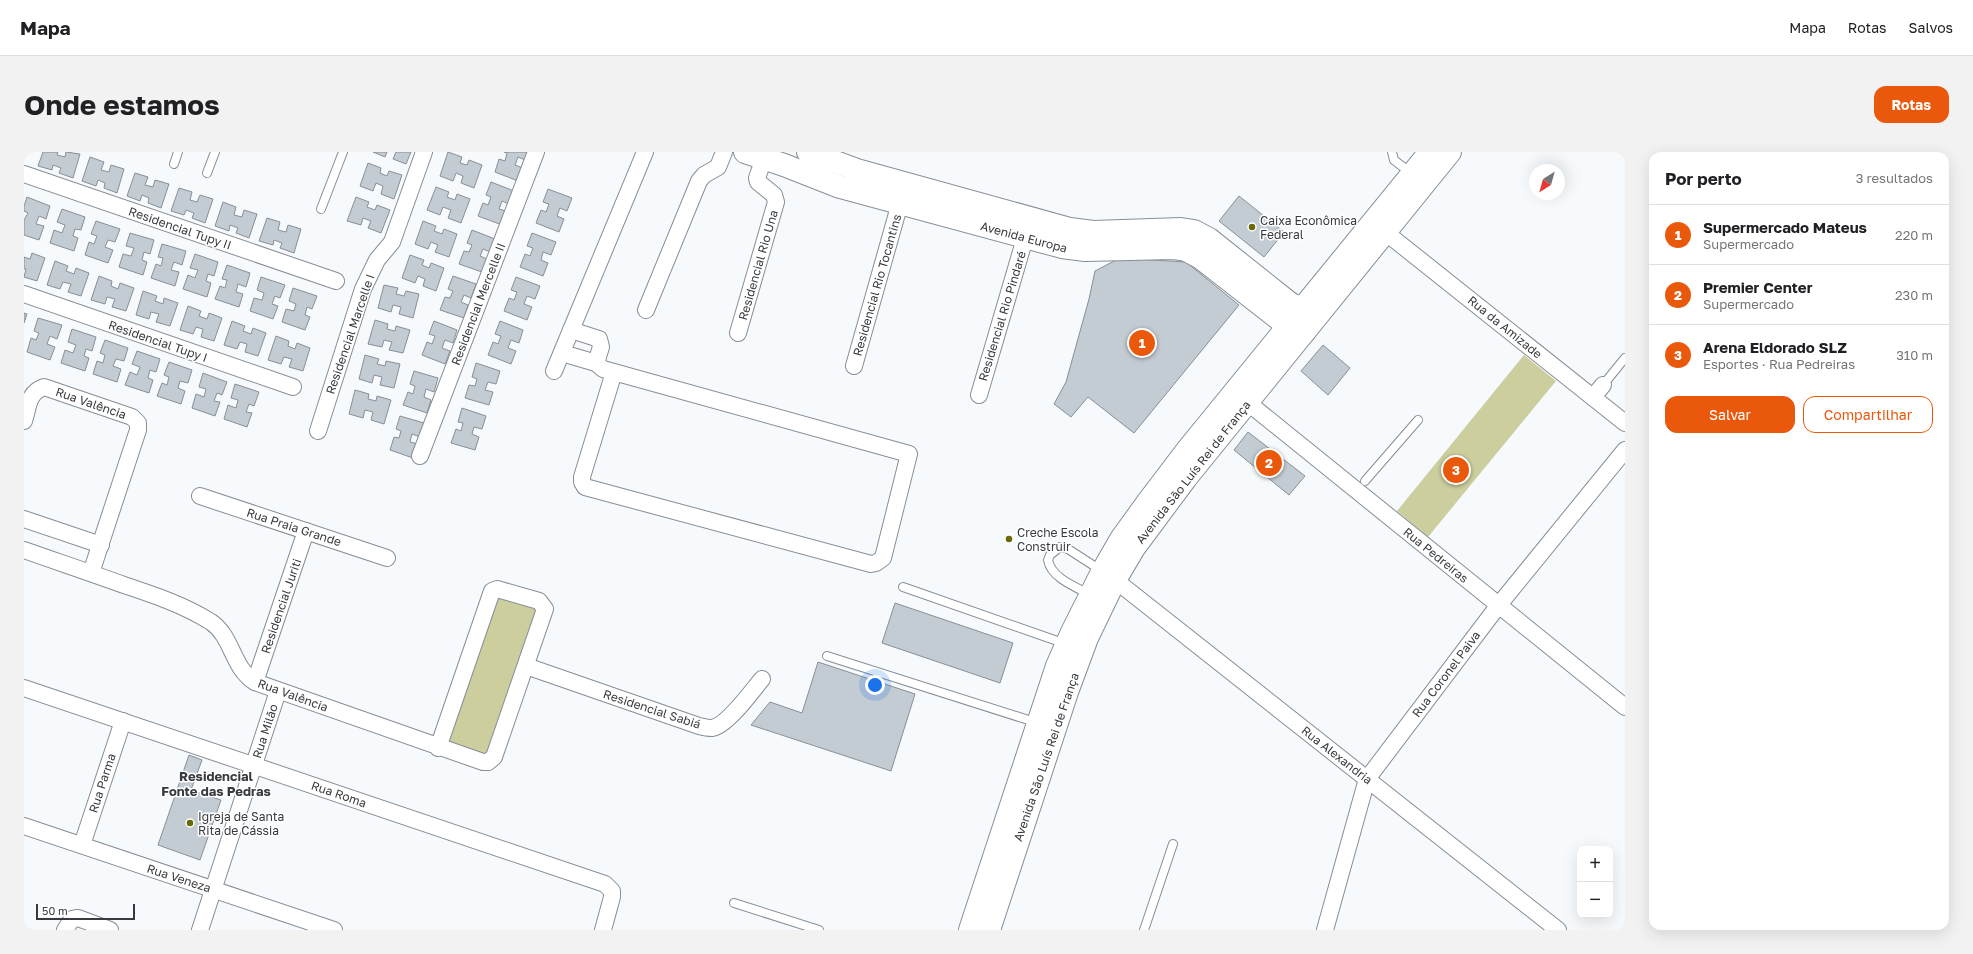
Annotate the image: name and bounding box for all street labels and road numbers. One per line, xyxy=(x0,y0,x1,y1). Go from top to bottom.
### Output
street label: Residencial Tupy II xyxy=(127,203,233,253)
street label: Residencial Rio Una xyxy=(735,208,781,322)
street label: Residencial Rio Tocantins xyxy=(850,212,904,358)
street label: Avenida Europa xyxy=(979,218,1069,256)
street label: Residencial Mercelle II xyxy=(448,241,508,367)
street label: Residencial Rio Pindaré xyxy=(975,249,1029,383)
street label: Residencial Marcelle I xyxy=(322,272,378,396)
street label: Rua da Amizade xyxy=(1465,292,1545,362)
street label: Residencial Tupy I xyxy=(106,317,210,365)
street label: Rua Valência xyxy=(54,384,128,422)
street label: Avenida São Luís Rei de França xyxy=(1132,398,1254,546)
street label: Rua Praia Grande xyxy=(245,505,343,549)
street label: Rua Pedreiras xyxy=(1400,524,1472,586)
street label: Residencial Juriti xyxy=(258,557,304,655)
street label: Rua Coronel Paiva xyxy=(1409,628,1483,720)
street label: Avenida São Luís Rei de França xyxy=(1010,671,1082,843)
street label: Rua Valência xyxy=(256,675,330,715)
street label: Residencial Sabiá xyxy=(601,686,703,732)
street label: Rua Milão xyxy=(249,702,281,760)
street label: Rua Alexandria xyxy=(1299,723,1375,787)
street label: Rua Parma xyxy=(85,751,119,815)
street label: Rua Roma xyxy=(309,778,369,810)
street label: Rua Veneza xyxy=(145,861,213,895)

